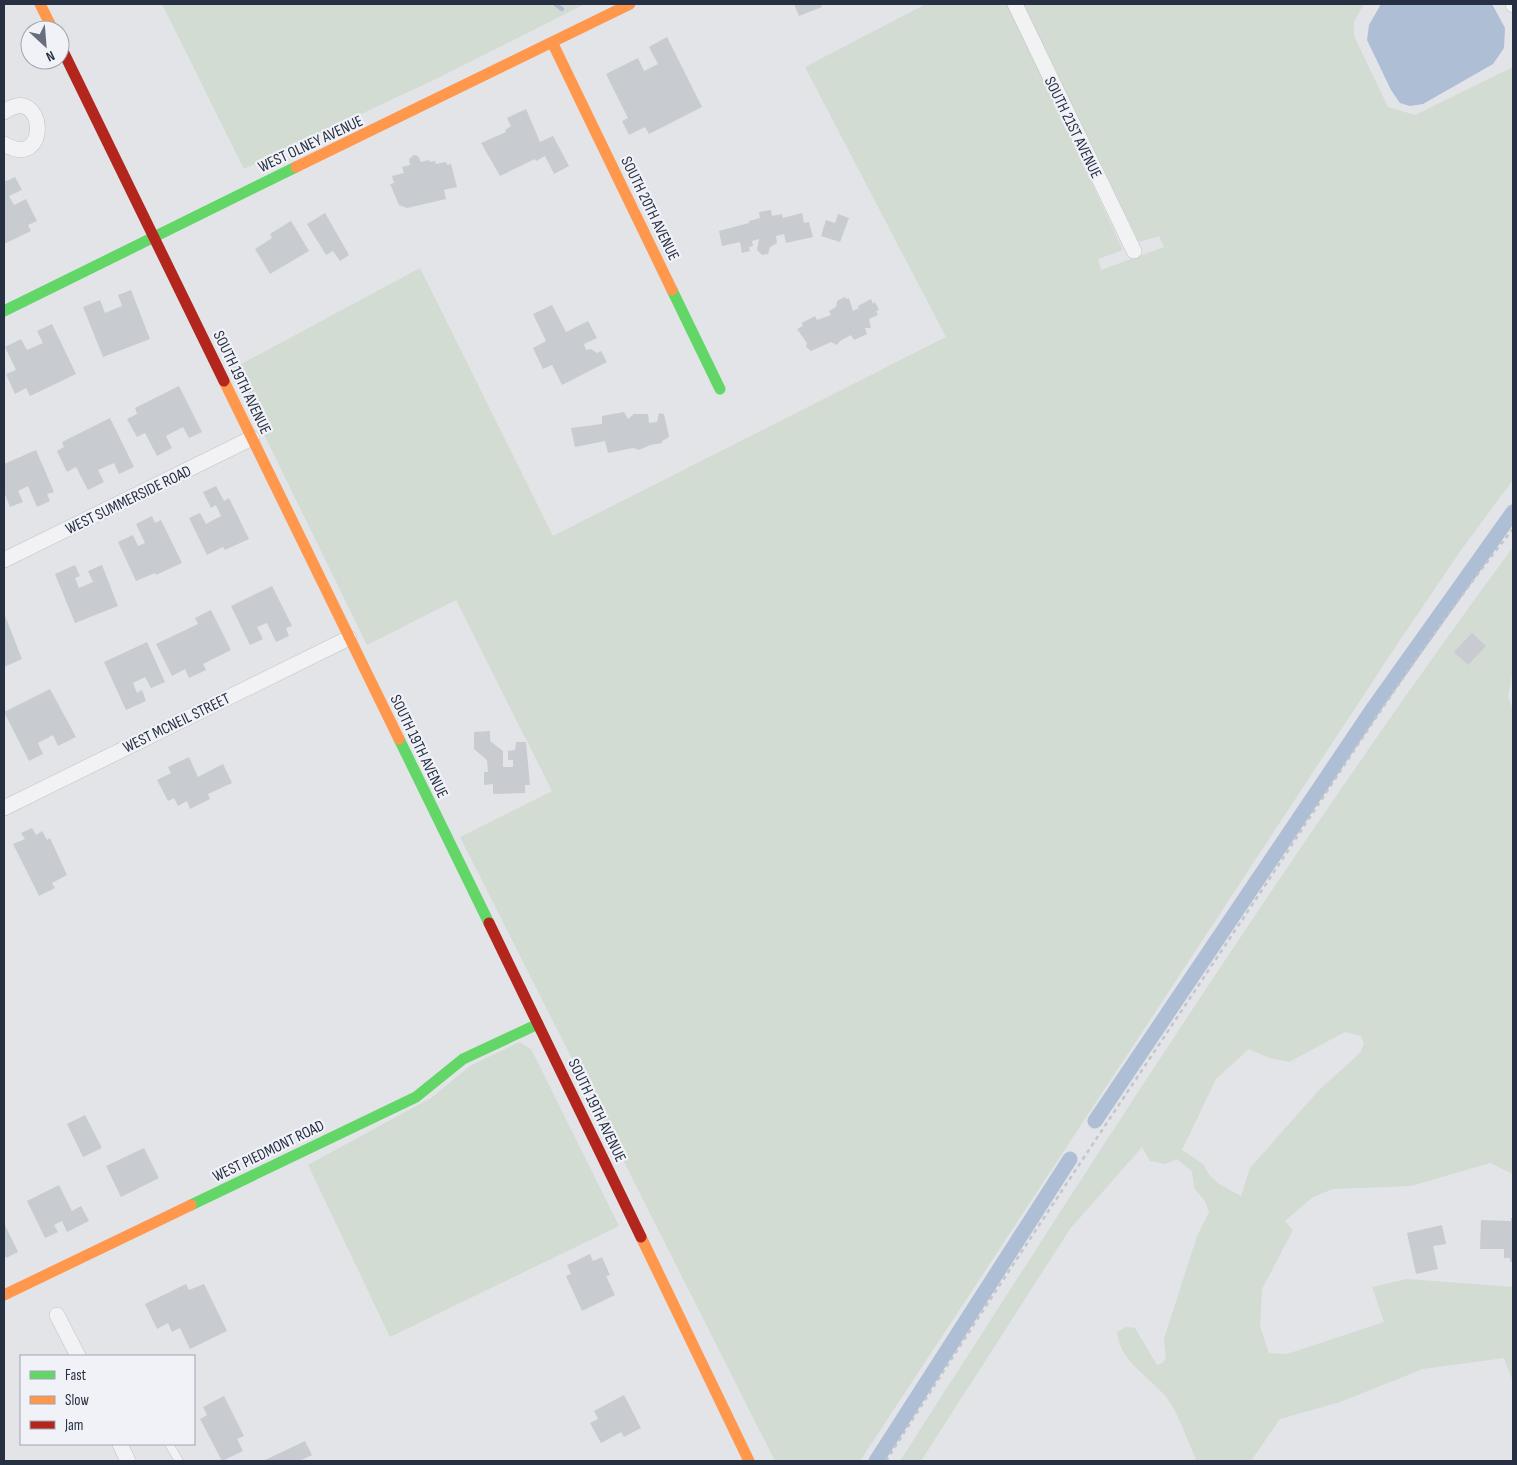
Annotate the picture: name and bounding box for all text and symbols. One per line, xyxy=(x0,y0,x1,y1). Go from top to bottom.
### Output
north arrow xyxy=(20,20,70,70)
text: N xyxy=(43,47,58,66)
street label: SOUTH 21ST AVENUE xyxy=(1040,74,1105,182)
street label: WEST OLNEY AVENUE xyxy=(255,112,366,177)
street label: SOUTH 20TH AVENUE xyxy=(616,154,683,264)
street label: SOUTH 19TH AVENUE xyxy=(208,328,275,437)
street label: WEST SUMMERSIDE ROAD xyxy=(63,462,195,539)
street label: WEST MCNEIL STREET xyxy=(120,689,234,757)
street label: SOUTH 19TH AVENUE xyxy=(385,692,452,801)
street label: SOUTH 19TH AVENUE xyxy=(563,1056,630,1165)
street label: WEST PIEDMONT ROAD xyxy=(210,1116,328,1187)
legend xyxy=(20,1355,195,1445)
text: Fast xyxy=(65,1366,87,1385)
text: Slow xyxy=(65,1391,89,1410)
text: Jam xyxy=(64,1416,83,1435)

